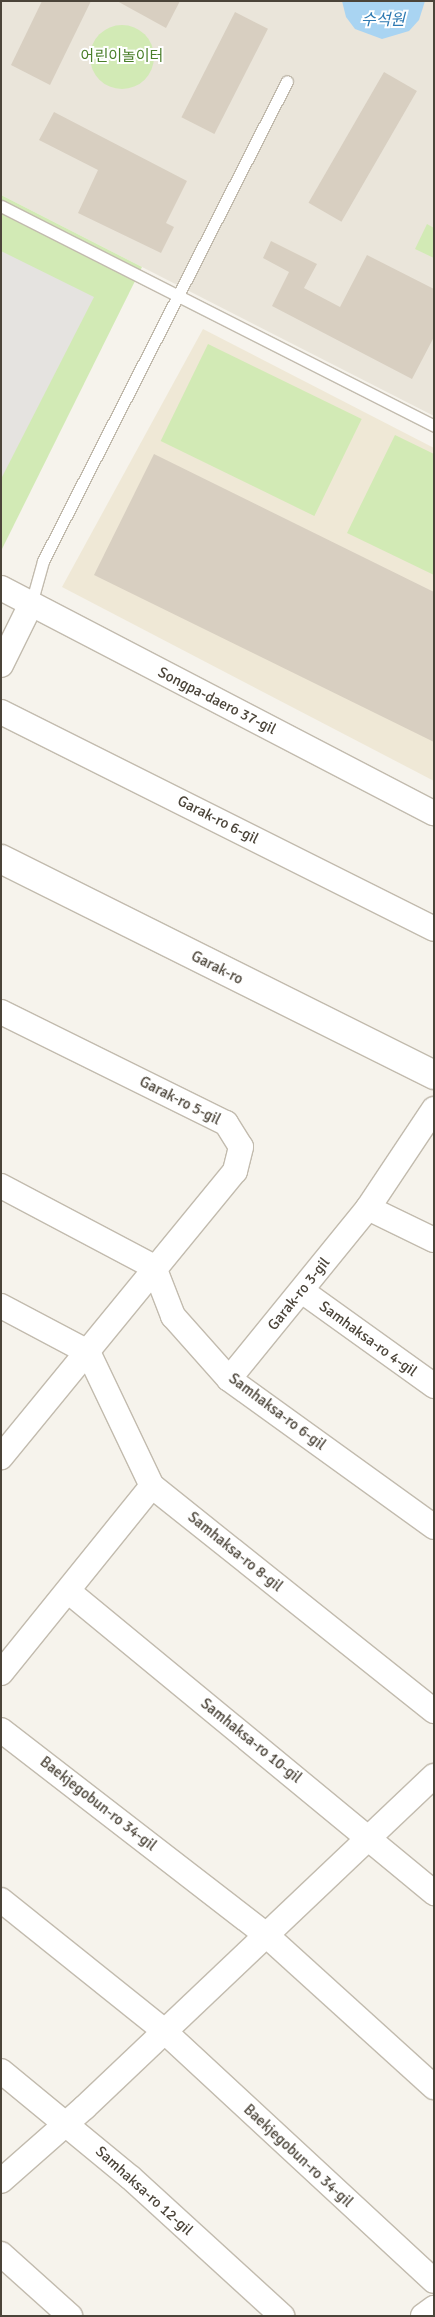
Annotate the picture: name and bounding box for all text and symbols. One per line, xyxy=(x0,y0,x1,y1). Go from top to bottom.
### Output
water label: 수석원 xyxy=(361,10,405,30)
park label: 어린이놀이터 xyxy=(81,48,163,66)
street label: Songpa-daero 37-gil xyxy=(155,663,279,739)
street label: Garak-ro 6-gil xyxy=(174,792,262,848)
street label: Garak-ro xyxy=(188,947,246,989)
street label: Garak-ro 5-gil xyxy=(136,1073,224,1129)
street label: Garak-ro 3-gil xyxy=(264,1254,334,1334)
street label: Samhaksa-ro 4-gil xyxy=(316,1297,420,1381)
street label: Samhaksa-ro 6-gil xyxy=(225,1370,329,1454)
street label: Samhaksa-ro 8-gil xyxy=(184,1508,286,1596)
street label: Samhaksa-ro 10-gil xyxy=(197,1695,305,1787)
street label: Baekjegobun-ro 34-gil xyxy=(36,1753,160,1855)
street label: Baekjegobun-ro 34-gil xyxy=(240,2101,356,2211)
street label: Samhaksa-ro 12-gil xyxy=(92,2143,196,2239)

